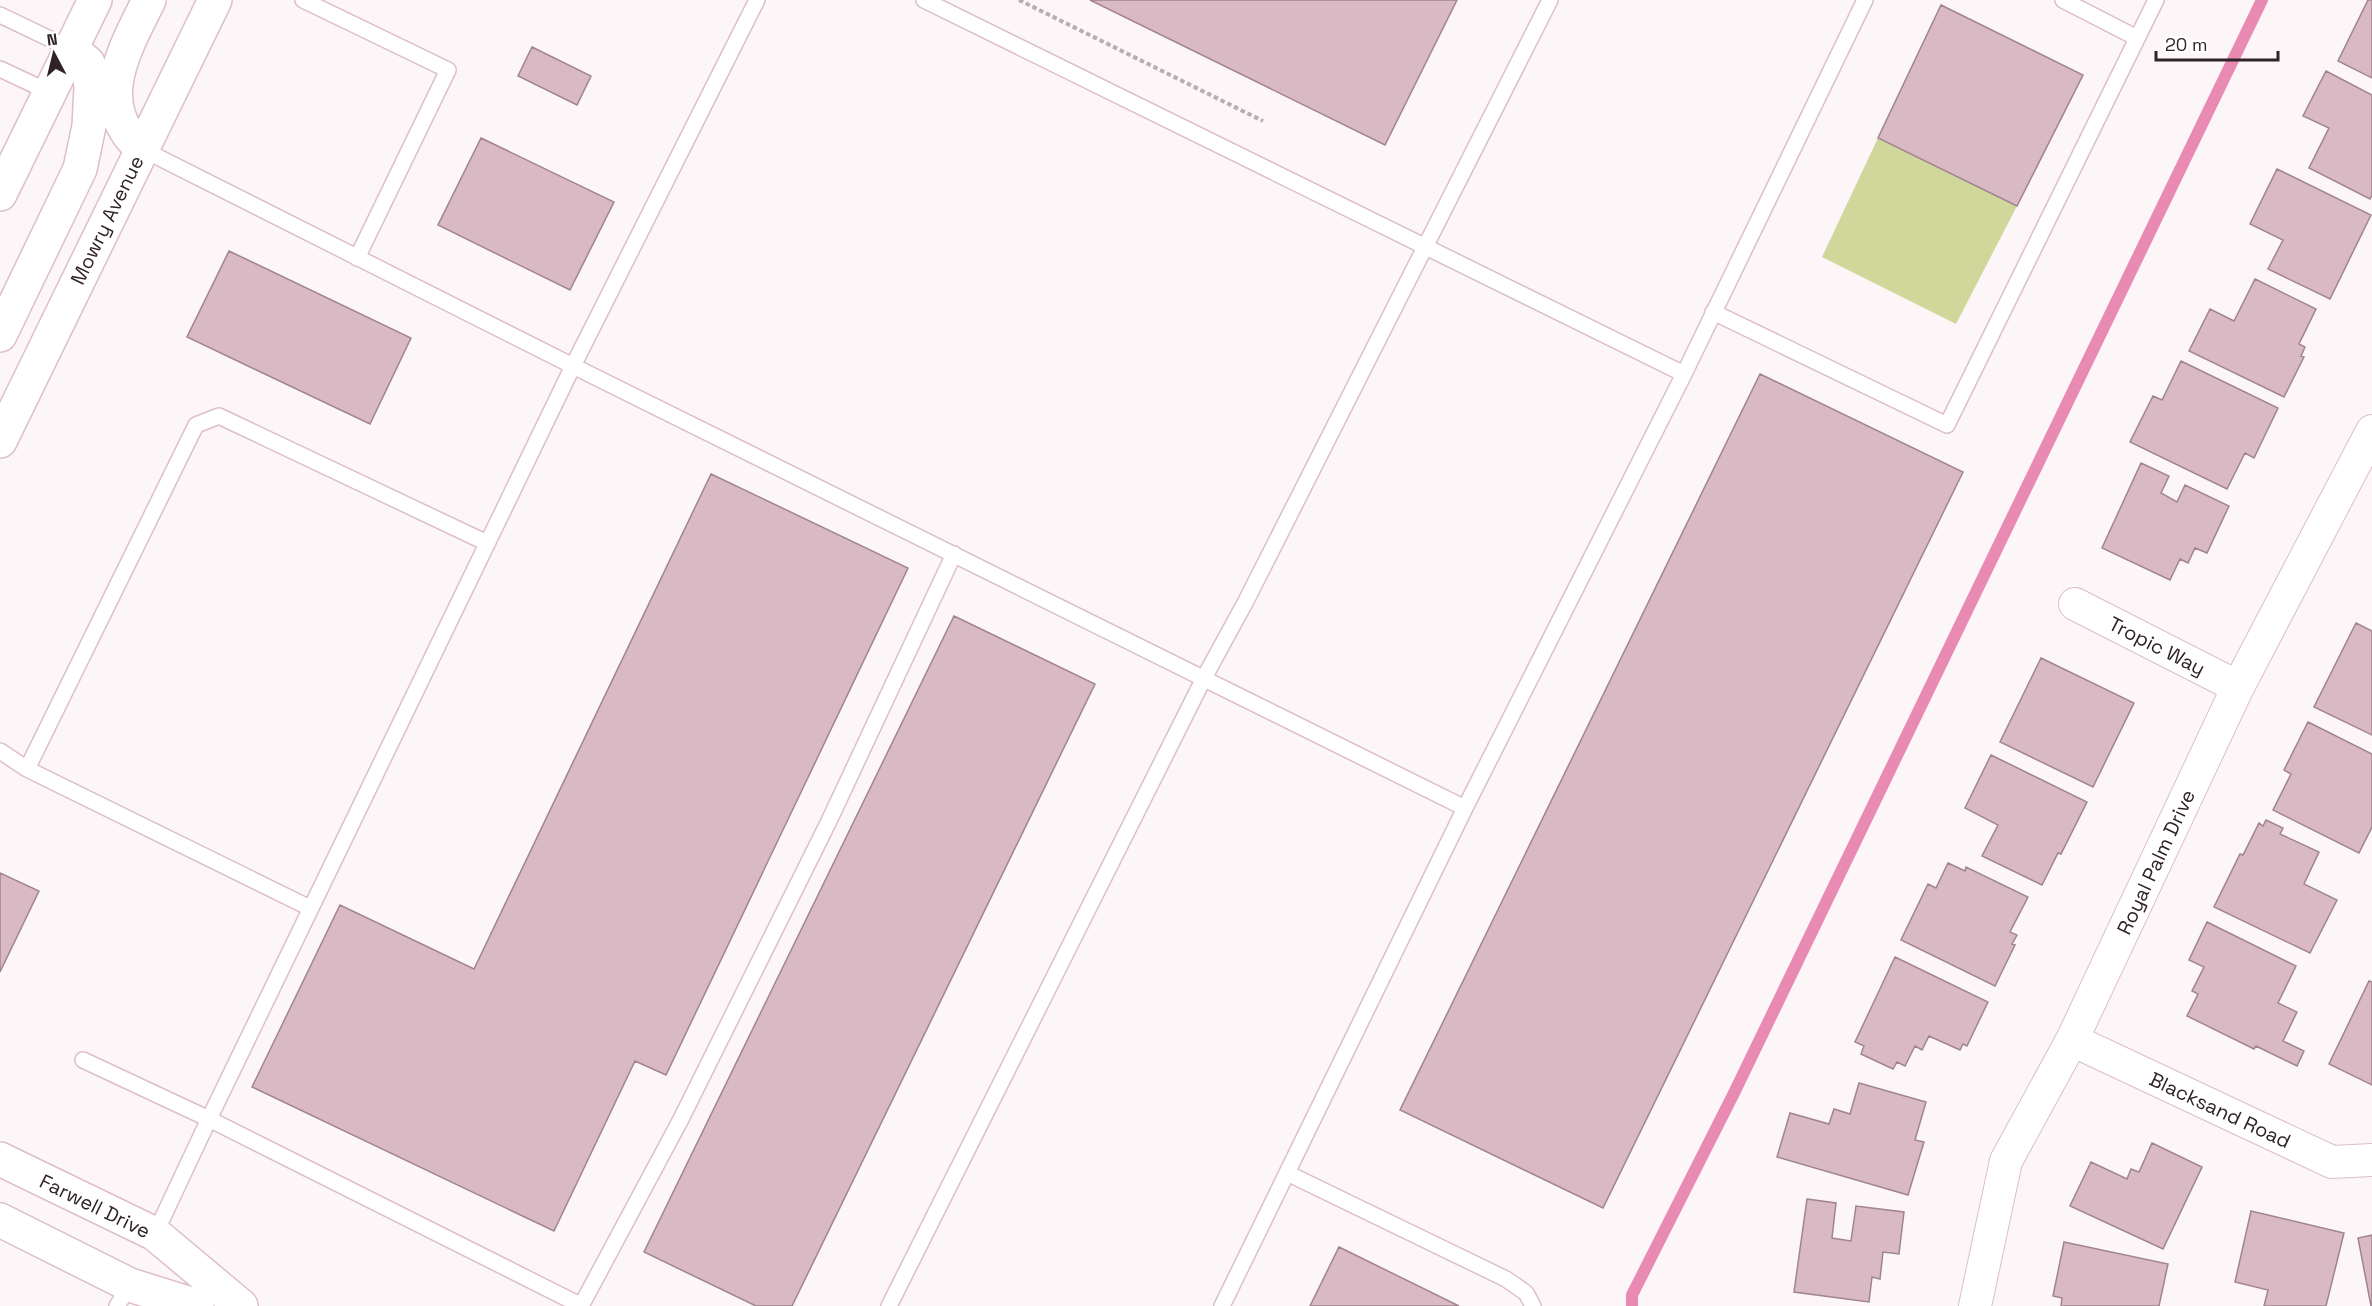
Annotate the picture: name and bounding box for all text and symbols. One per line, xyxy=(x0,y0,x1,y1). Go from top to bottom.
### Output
north arrow xyxy=(24,24,84,84)
scale bar xyxy=(2156,24,2278,62)
text: N xyxy=(46,29,59,51)
text: 20 m xyxy=(2165,33,2208,56)
street label: Mowry Avenue xyxy=(64,151,150,289)
street label: Tropic Way xyxy=(2104,611,2210,681)
street label: Royal Palm Drive xyxy=(2111,785,2201,939)
street label: Blacksand Road xyxy=(2145,1066,2295,1154)
street label: Farwell Drive xyxy=(35,1168,155,1244)

